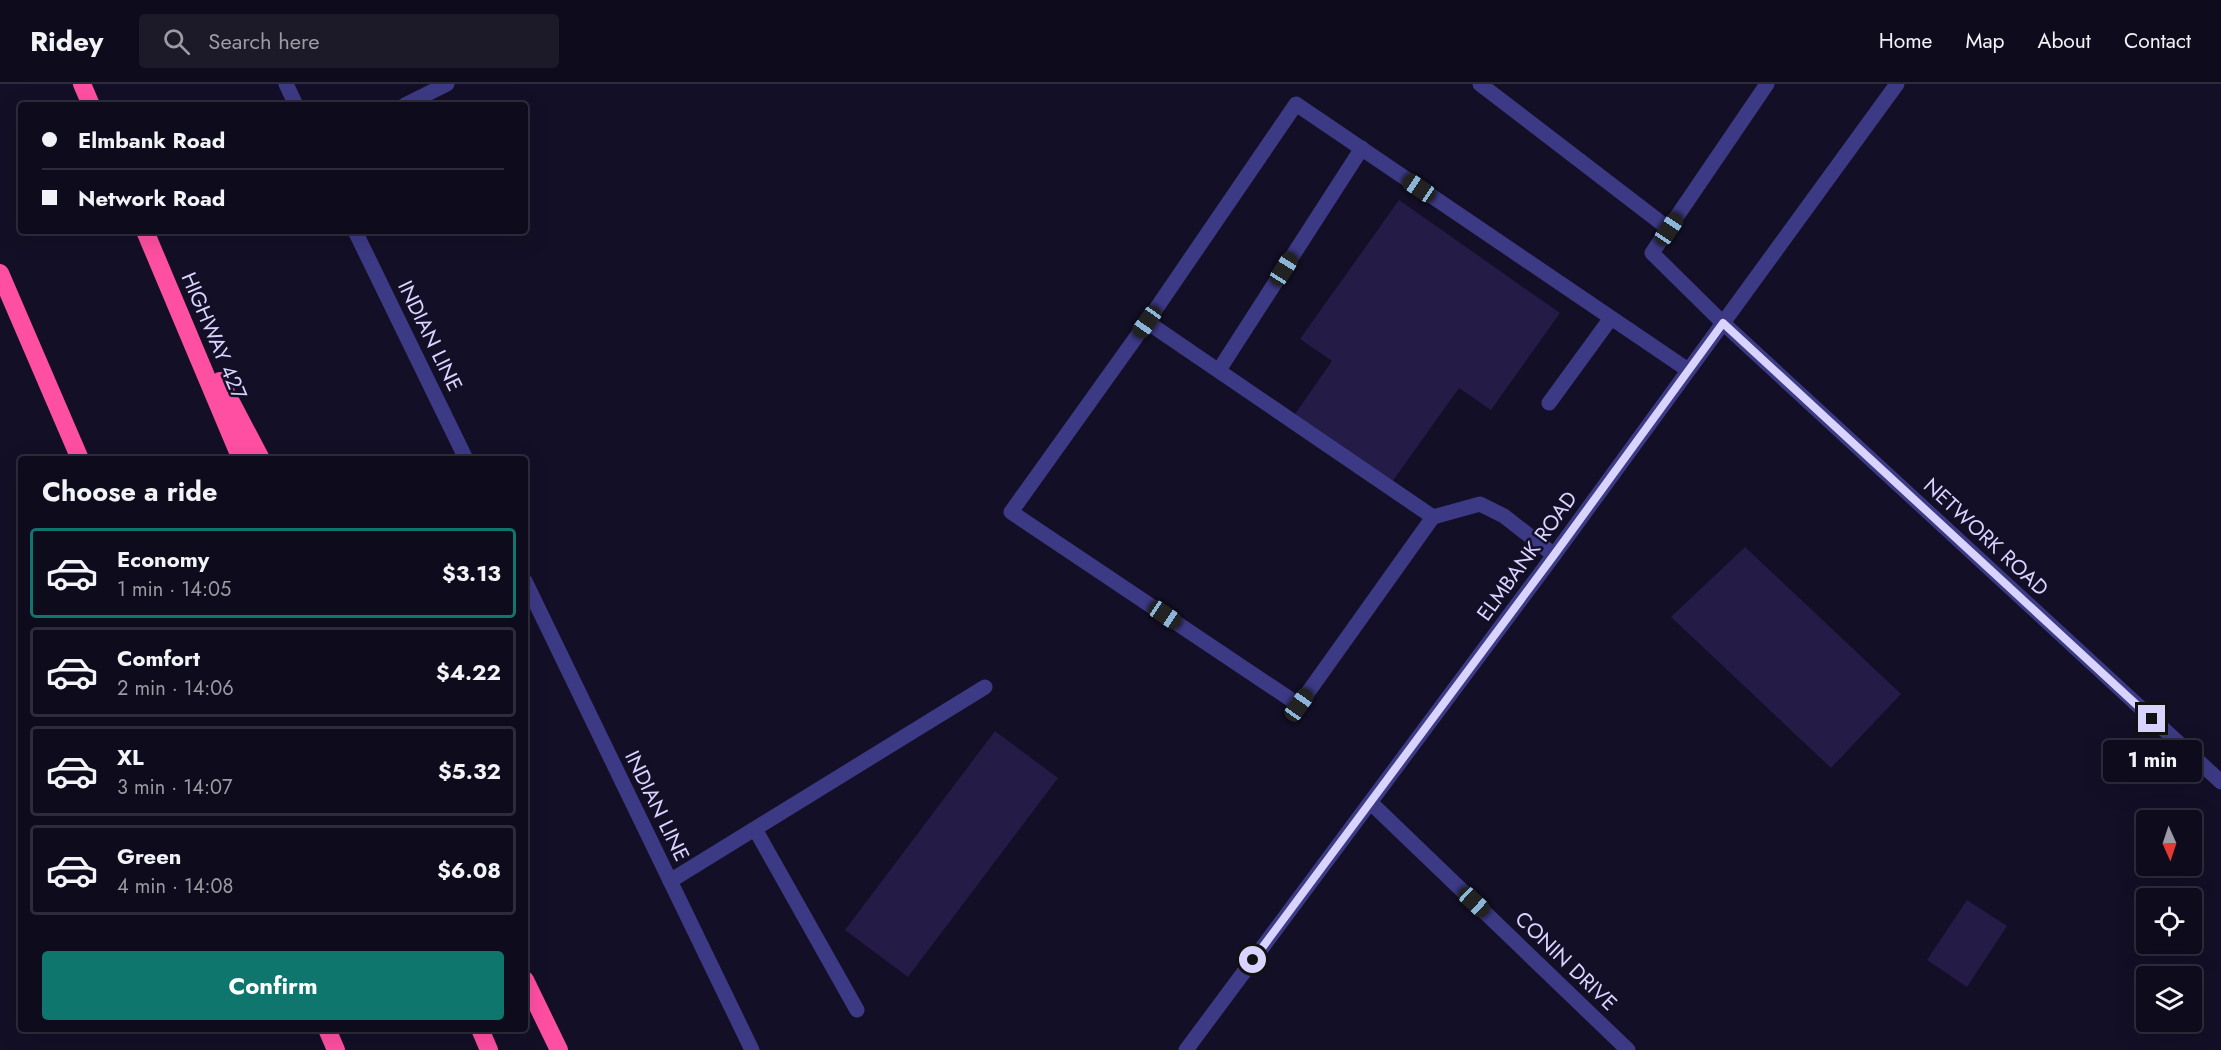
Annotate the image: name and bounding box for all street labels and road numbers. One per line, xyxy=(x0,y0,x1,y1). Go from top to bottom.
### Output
street label: HIGHWAY 427 xyxy=(174,268,254,404)
street label: INDIAN LINE xyxy=(390,276,470,396)
street label: NETWORK ROAD xyxy=(1917,471,2055,603)
street label: ELMBANK ROAD xyxy=(1470,485,1584,627)
street label: INDIAN LINE xyxy=(617,746,697,866)
street label: CONIN DRIVE xyxy=(1508,905,1624,1017)

